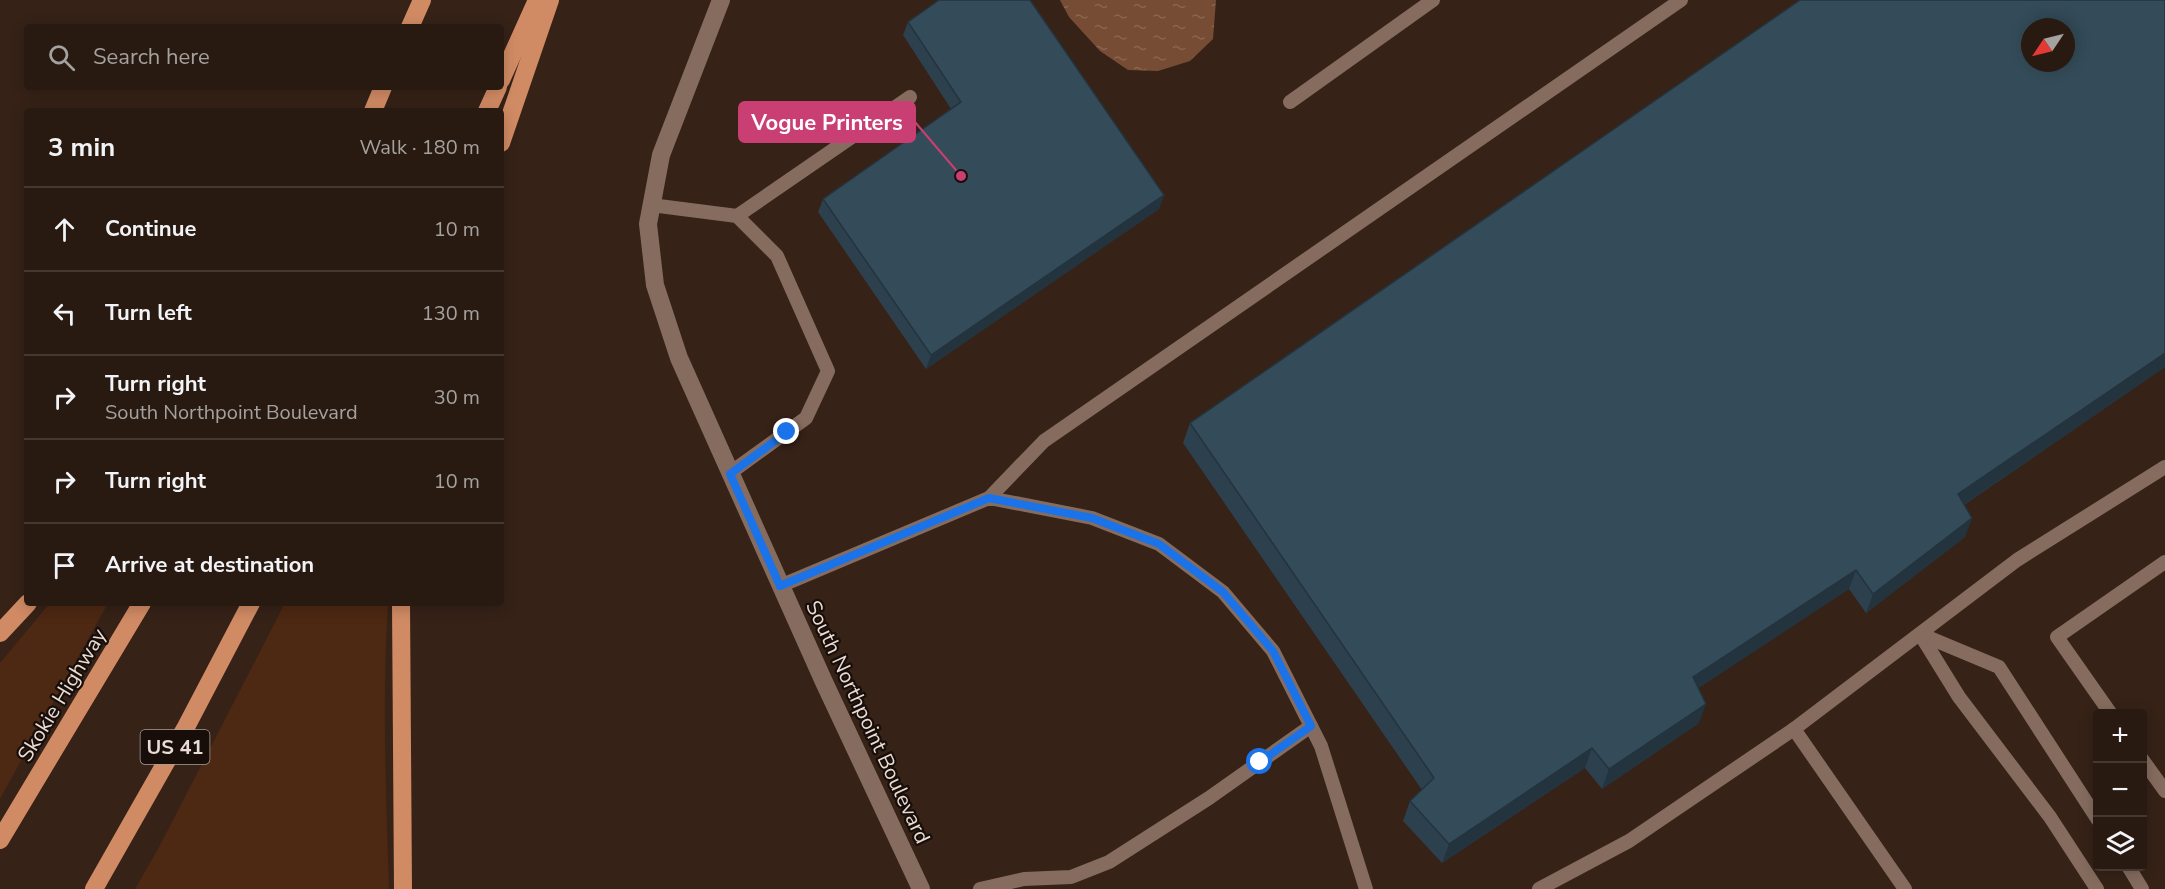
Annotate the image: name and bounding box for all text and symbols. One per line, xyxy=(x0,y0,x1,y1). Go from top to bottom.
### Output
north arrow xyxy=(2021,18,2075,72)
search box xyxy=(24,24,504,90)
icon: search xyxy=(45,41,78,74)
text: Search here xyxy=(93,42,210,72)
callout: Vogue Printers xyxy=(739,102,915,142)
text: Vogue Printers xyxy=(750,108,903,138)
text: 3 min xyxy=(48,130,115,165)
text: Walk · 180 m xyxy=(360,134,480,161)
icon: ahead xyxy=(48,213,81,246)
text: Continue xyxy=(105,214,196,244)
text: 10 m xyxy=(434,216,480,243)
icon: left xyxy=(48,297,81,330)
text: Turn left xyxy=(105,298,192,328)
text: 130 m xyxy=(422,300,480,327)
text: Turn right xyxy=(105,369,206,399)
icon: right xyxy=(48,381,81,414)
text: 30 m xyxy=(434,384,480,411)
text: South Northpoint Boulevard xyxy=(105,399,358,426)
route end xyxy=(773,418,799,444)
icon: right xyxy=(48,465,81,498)
text: Turn right xyxy=(105,466,206,496)
text: 10 m xyxy=(434,468,480,495)
icon: arrive xyxy=(48,549,81,582)
text: Arrive at destination xyxy=(105,550,314,580)
street label: South Northpoint Boulevard xyxy=(799,596,937,848)
street label: Skokie Highway xyxy=(11,623,113,767)
map controls xyxy=(2093,709,2147,871)
button: + xyxy=(2093,709,2147,763)
road number: US 41 xyxy=(140,730,210,764)
route start xyxy=(1246,748,1272,774)
button: − xyxy=(2093,763,2147,817)
button: layers xyxy=(2093,817,2147,871)

